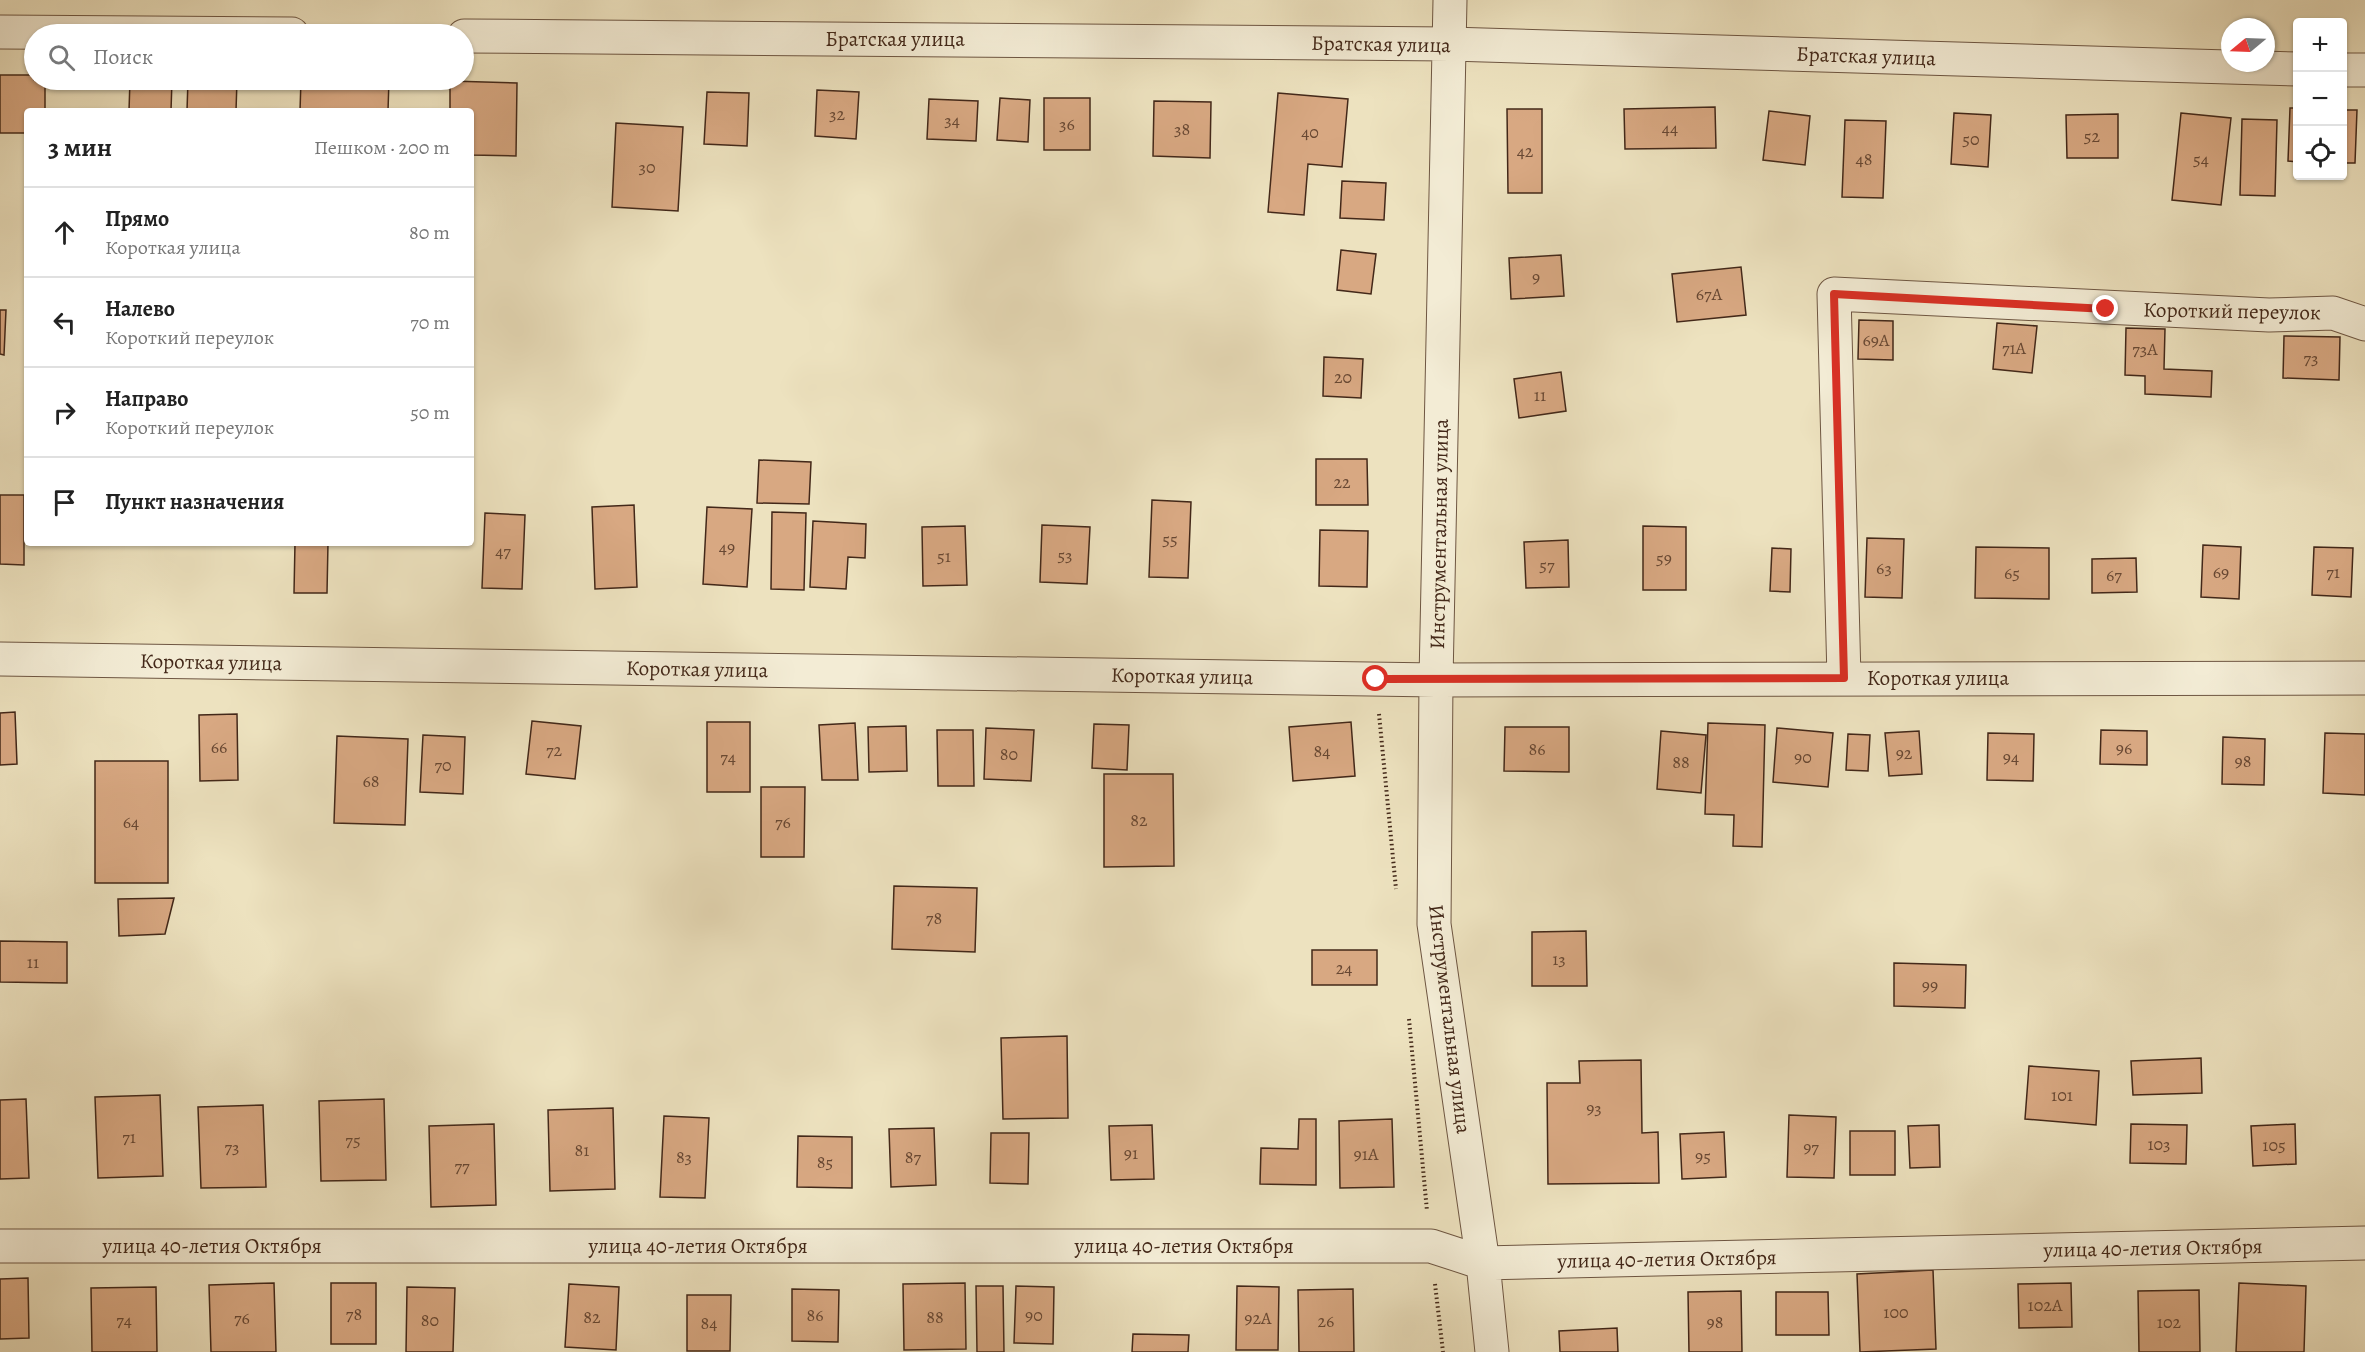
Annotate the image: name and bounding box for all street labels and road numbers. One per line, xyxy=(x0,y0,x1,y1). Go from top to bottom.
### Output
street label: Братская улица xyxy=(825,25,965,53)
street label: Братская улица xyxy=(1311,29,1451,59)
street label: Братская улица xyxy=(1796,40,1937,72)
street label: Короткий переулок xyxy=(2143,295,2321,327)
street label: Инструментальная улица xyxy=(1423,418,1455,650)
street label: Короткая улица xyxy=(140,647,283,677)
street label: Короткая улица xyxy=(626,654,769,684)
street label: Короткая улица xyxy=(1111,661,1254,691)
street label: Короткая улица xyxy=(1867,664,2010,692)
street label: Инструментальная улица xyxy=(1422,903,1478,1136)
street label: улица 40-летия Октября xyxy=(101,1232,322,1260)
street label: улица 40-летия Октября xyxy=(587,1232,808,1260)
street label: улица 40-летия Октября xyxy=(1073,1232,1294,1260)
street label: улица 40-летия Октября xyxy=(2042,1232,2263,1264)
street label: улица 40-летия Октября xyxy=(1556,1243,1777,1275)

